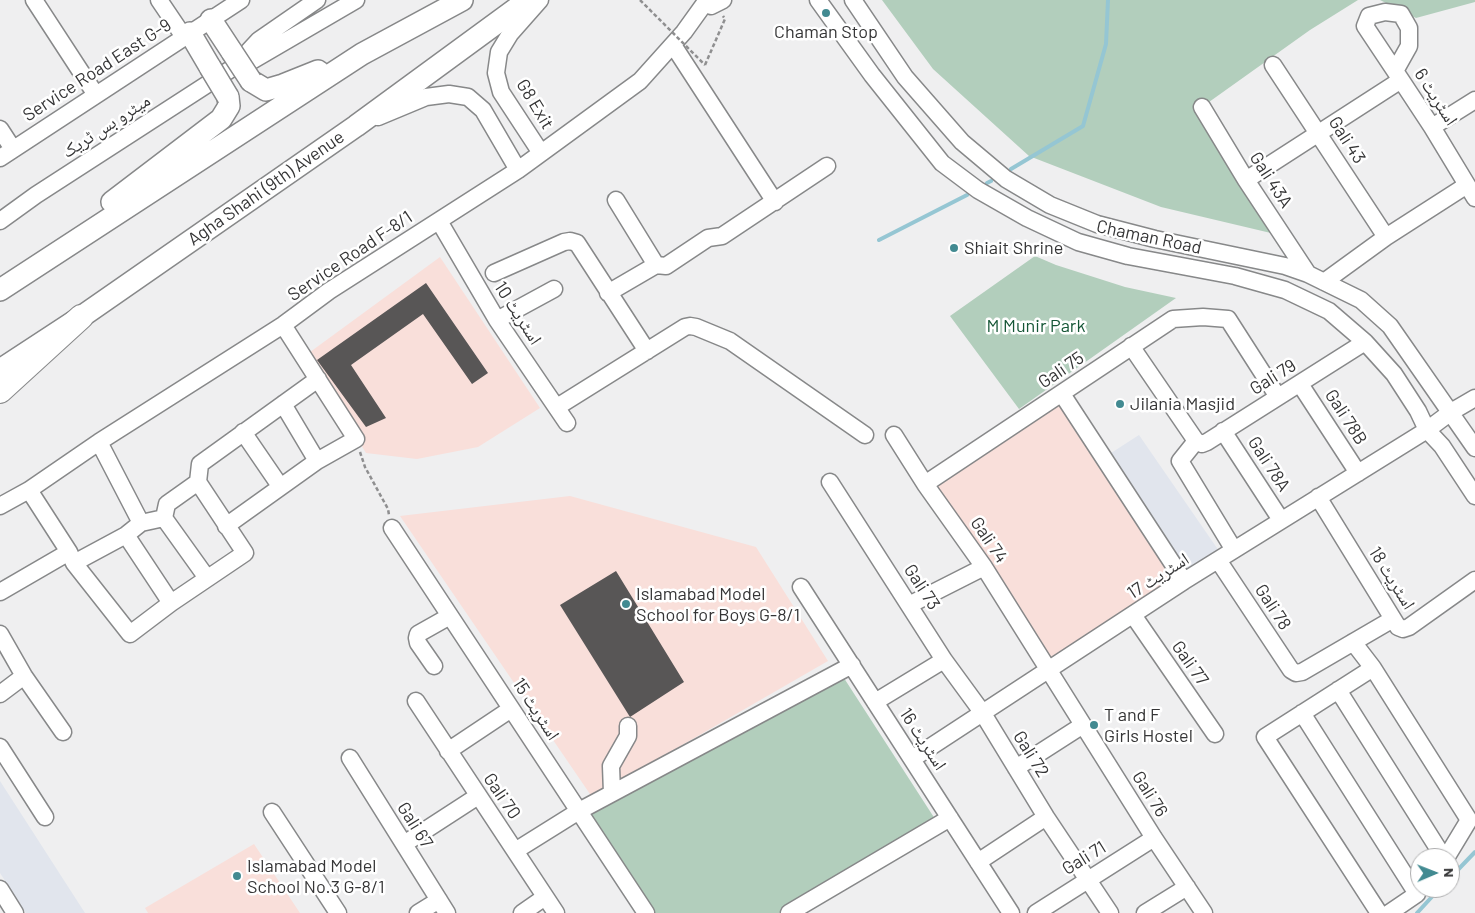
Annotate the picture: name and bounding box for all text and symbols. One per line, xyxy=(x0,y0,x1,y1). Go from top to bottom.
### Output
marker: Chaman Stop xyxy=(820,7,832,19)
street label: Service Road East G-9 xyxy=(19,14,175,126)
place label: Chaman Stop xyxy=(774,21,878,43)
street label: اسٹریٹ 6 xyxy=(1410,64,1462,130)
street label: G8 Exit xyxy=(512,75,558,133)
street label: میٹرو بس ٹریک xyxy=(58,89,154,163)
street label: Gali 43 xyxy=(1324,112,1370,168)
street label: Agha Shahi (9th) Avenue xyxy=(184,126,348,250)
street label: Gali 43A xyxy=(1245,148,1297,212)
street label: Service Road F-8/1 xyxy=(284,206,416,306)
street label: Chaman Road xyxy=(1094,215,1204,259)
place label: Shiait Shrine xyxy=(964,237,1063,259)
marker: Shiait Shrine xyxy=(948,242,960,254)
street label: اسٹریٹ 10 xyxy=(490,277,546,349)
park label: M Munir Park xyxy=(987,315,1085,337)
street label: Gali 75 xyxy=(1034,347,1088,393)
street label: Gali 79 xyxy=(1246,355,1300,399)
street label: Gali 78B xyxy=(1320,385,1372,449)
place label: Jilania Masjid xyxy=(1130,393,1235,415)
marker: Jilania Masjid xyxy=(1114,398,1126,410)
street label: Gali 78A xyxy=(1243,432,1295,496)
street label: Gali 74 xyxy=(966,513,1012,567)
street label: اسٹریٹ 18 xyxy=(1364,543,1420,613)
street label: اسٹریٹ 17 xyxy=(1123,548,1193,604)
street label: Gali 73 xyxy=(899,560,945,614)
street label: Gali 78 xyxy=(1250,580,1296,634)
place label: Islamabad Model School for Boys G-8/1 xyxy=(636,583,800,626)
marker: Islamabad Model School for Boys G-8/1 xyxy=(620,598,632,610)
street label: Gali 77 xyxy=(1167,637,1213,689)
street label: اسٹریٹ 15 xyxy=(508,674,564,744)
street label: اسٹریٹ 16 xyxy=(895,704,951,774)
place label: T and F Girls Hostel xyxy=(1104,704,1193,746)
marker: T and F Girls Hostel xyxy=(1088,719,1100,731)
street label: Gali 72 xyxy=(1008,727,1054,781)
street label: Gali 76 xyxy=(1128,767,1172,821)
street label: Gali 70 xyxy=(479,769,525,823)
street label: Gali 67 xyxy=(393,798,437,852)
street label: Gali 71 xyxy=(1058,836,1110,880)
north arrow xyxy=(1410,848,1460,898)
place label: Islamabad Model School No.3 G-8/1 xyxy=(247,855,384,898)
text: N xyxy=(1441,868,1458,878)
marker: Islamabad Model School No.3 G-8/1 xyxy=(231,870,243,882)

